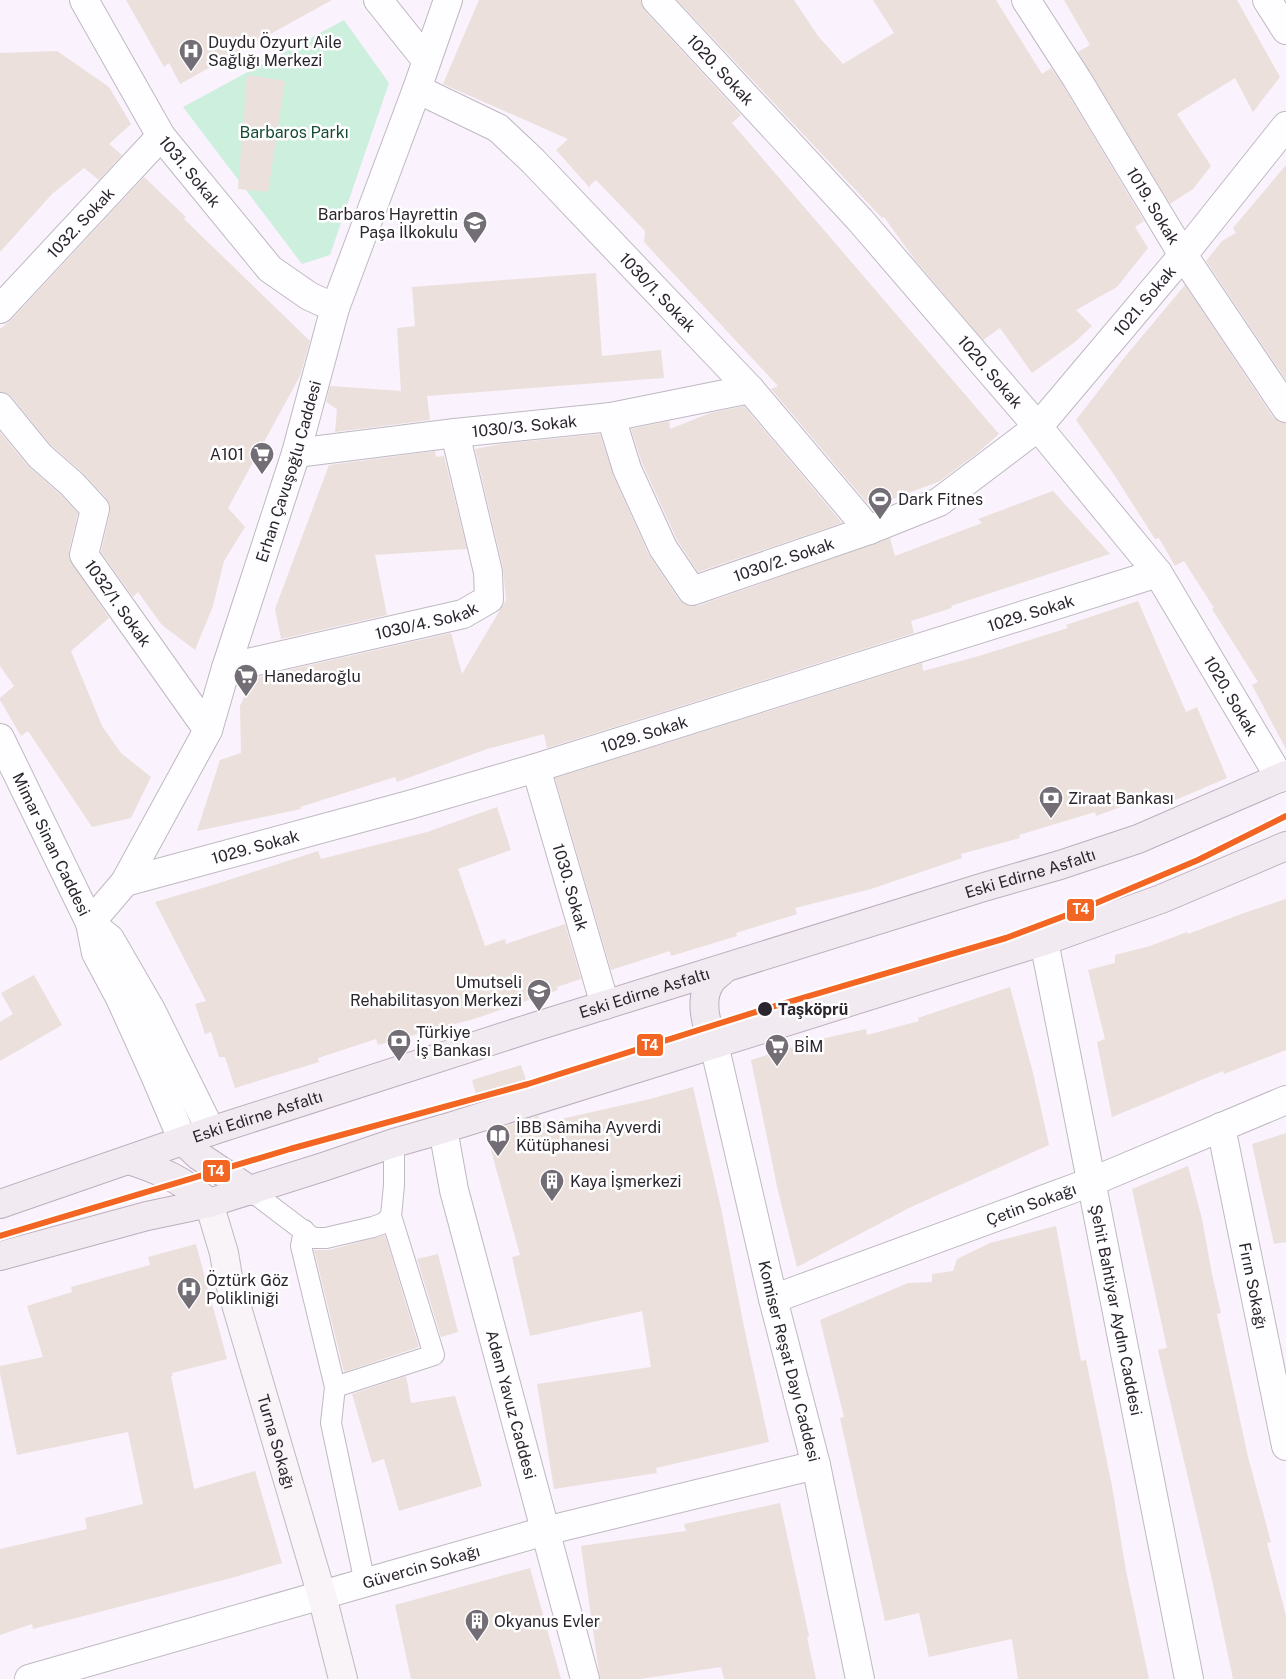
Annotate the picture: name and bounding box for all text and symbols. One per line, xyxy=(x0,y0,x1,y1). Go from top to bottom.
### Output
street label: 1020. Sokak xyxy=(683,31,758,109)
place label: Duydu Özyurt Aile Sağlığı Merkezi xyxy=(208,32,342,70)
hospital icon: Duydu Özyurt Aile Sağlığı Merkezi xyxy=(178,38,204,72)
park label: Barbaros Parkı xyxy=(239,123,349,142)
street label: 1031. Sokak xyxy=(155,132,224,211)
street label: 1019. Sokak xyxy=(1122,164,1183,248)
street label: 1032. Sokak xyxy=(43,184,118,262)
place label: Barbaros Hayrettin Paşa İlkokulu xyxy=(318,205,458,242)
school or university icon: Barbaros Hayrettin Paşa İlkokulu xyxy=(462,210,488,244)
street label: 1030/1. Sokak xyxy=(615,249,699,336)
street label: 1021. Sokak xyxy=(1110,262,1180,340)
street label: 1020. Sokak xyxy=(954,332,1026,412)
street label: Erhan Çavuşoğlu Caddesi xyxy=(252,379,325,565)
street label: 1030/3. Sokak xyxy=(471,412,578,441)
supermarket icon: A101 xyxy=(249,441,275,475)
place label: A101 xyxy=(210,445,244,464)
sports icon: Dark Fitnes xyxy=(867,486,893,520)
place label: Dark Fitnes xyxy=(898,490,983,509)
street label: 1030/2. Sokak xyxy=(731,534,837,586)
street label: 1032/1. Sokak xyxy=(81,556,155,650)
street label: 1029. Sokak xyxy=(985,591,1077,636)
street label: 1030/4. Sokak xyxy=(373,598,482,644)
street label: 1020. Sokak xyxy=(1200,653,1262,739)
supermarket icon: Hanedaroğlu xyxy=(233,663,259,697)
place label: Hanedaroğlu xyxy=(264,667,361,686)
street label: 1029. Sokak xyxy=(599,712,690,757)
street label: Mimar Sinan Caddesi xyxy=(8,770,94,919)
bank icon: Ziraat Bankası xyxy=(1038,785,1064,819)
place label: Ziraat Bankası xyxy=(1068,789,1174,808)
street label: 1029. Sokak xyxy=(210,826,301,868)
street label: 1030. Sokak xyxy=(549,841,592,933)
street label: Eski Edirne Asfaltı xyxy=(963,845,1098,902)
line badge: T4 xyxy=(1066,898,1095,922)
text: T4 xyxy=(1073,901,1090,917)
street label: Eski Edirne Asfaltı xyxy=(577,964,712,1022)
place label: Umutseli Rehabilitasyon Merkezi xyxy=(350,973,522,1010)
school or university icon: Umutseli Rehabilitasyon Merkezi xyxy=(526,978,552,1012)
marker: Taşköprü xyxy=(756,1000,774,1018)
place label: Taşköprü xyxy=(778,1000,848,1019)
place label: Türkiye İş Bankası xyxy=(416,1023,491,1060)
bank icon: Türkiye İş Bankası xyxy=(386,1028,412,1062)
line badge: T4 xyxy=(636,1033,664,1057)
supermarket icon: BİM xyxy=(764,1033,790,1067)
place label: BİM xyxy=(794,1036,824,1056)
text: T4 xyxy=(642,1037,659,1053)
street label: Eski Edirne Asfaltı xyxy=(190,1087,325,1147)
place label: İBB Sâmiha Ayverdi Kütüphanesi xyxy=(516,1117,661,1155)
library icon: İBB Sâmiha Ayverdi Kütüphanesi xyxy=(485,1123,511,1157)
line badge: T4 xyxy=(202,1159,231,1183)
text: T4 xyxy=(208,1163,225,1179)
building icon: Kaya İşmerkezi xyxy=(539,1168,565,1202)
place label: Kaya İşmerkezi xyxy=(570,1171,681,1191)
street label: Çetin Sokağı xyxy=(984,1179,1079,1230)
street label: Şehit Bahtiyar Aydın Caddesi xyxy=(1086,1203,1146,1417)
street label: Fırın Sokağı xyxy=(1235,1241,1271,1331)
street label: Komiser Reşat Dayı Caddesi xyxy=(754,1259,824,1464)
place label: Öztürk Göz Polikliniği xyxy=(206,1270,289,1308)
hospital icon: Öztürk Göz Polikliniği xyxy=(176,1276,202,1310)
street label: Adem Yavuz Caddesi xyxy=(482,1328,540,1481)
street label: Turna Sokağı xyxy=(253,1392,299,1491)
street label: Güvercin Sokağı xyxy=(360,1541,482,1593)
building icon: Okyanus Evler xyxy=(464,1608,490,1642)
place label: Okyanus Evler xyxy=(494,1612,600,1631)

